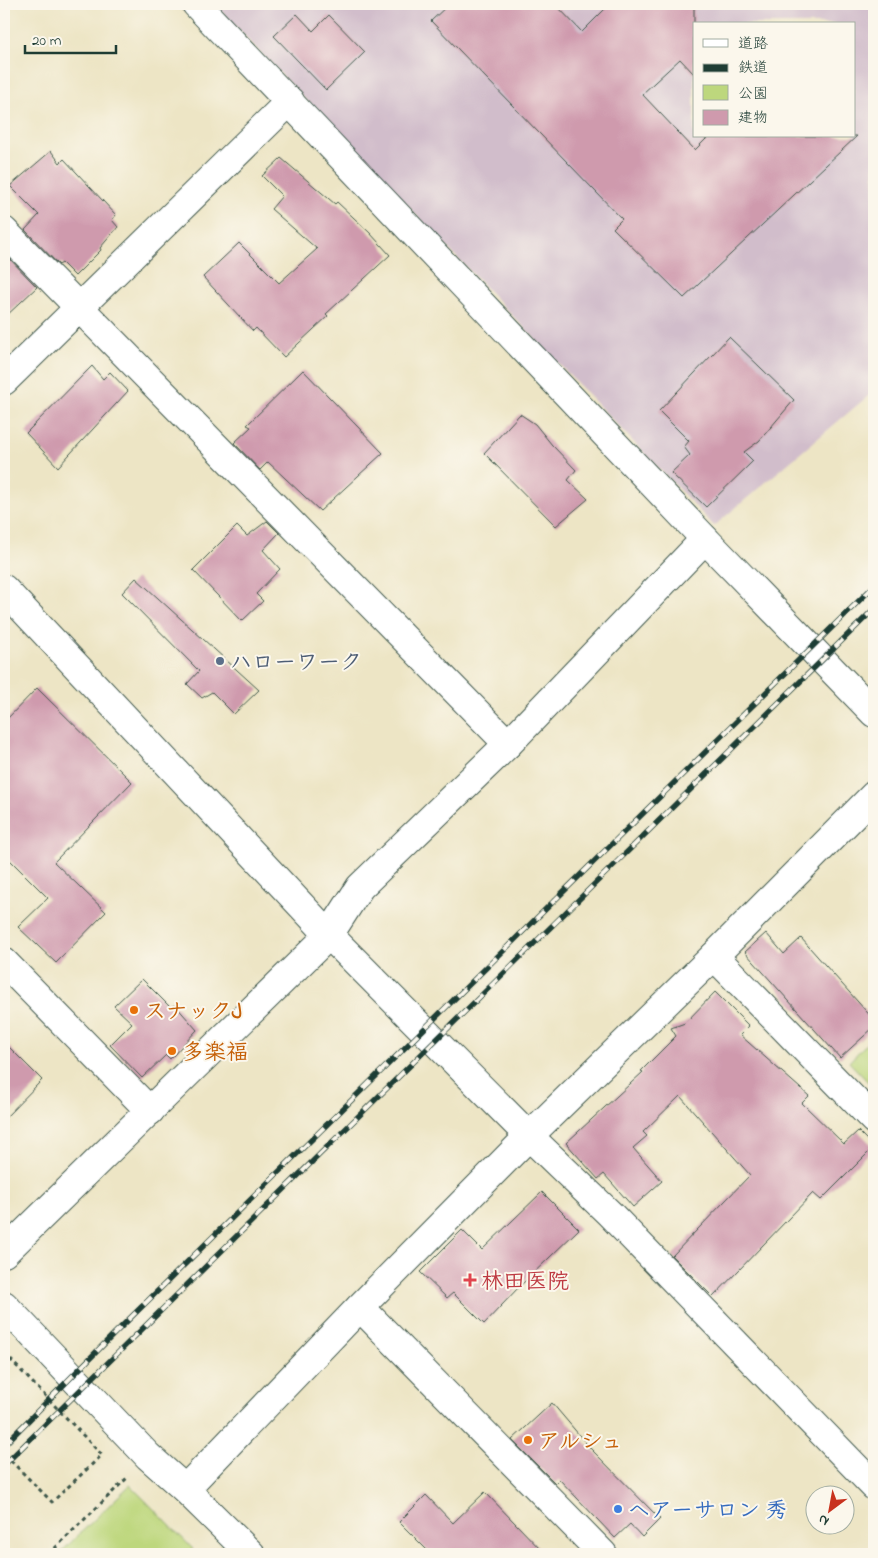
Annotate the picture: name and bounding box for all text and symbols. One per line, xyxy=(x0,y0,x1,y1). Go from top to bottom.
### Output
scale bar xyxy=(25,22,116,54)
legend xyxy=(693,22,856,138)
text: 20 m xyxy=(32,30,62,52)
text: 道路 xyxy=(738,33,768,55)
text: 鉄道 xyxy=(738,57,768,79)
text: 公園 xyxy=(738,83,768,105)
text: 建物 xyxy=(738,107,768,129)
place label: ハローワーク xyxy=(230,648,362,680)
marker: ハローワーク xyxy=(214,655,226,667)
place label: スナックJ xyxy=(144,997,242,1029)
marker: スナックJ xyxy=(128,1004,140,1016)
place label: 多楽福 xyxy=(182,1038,248,1070)
marker: 多楽福 xyxy=(166,1045,178,1057)
place label: 林田医院 xyxy=(481,1267,569,1299)
marker: 林田医院 xyxy=(463,1273,477,1287)
place label: アルシュ xyxy=(538,1427,623,1459)
marker: アルシュ xyxy=(522,1434,534,1446)
north arrow xyxy=(806,1486,856,1536)
place label: ヘアーサロン 秀 xyxy=(628,1496,788,1528)
marker: ヘアーサロン 秀 xyxy=(612,1503,624,1515)
text: N xyxy=(814,1508,833,1531)

